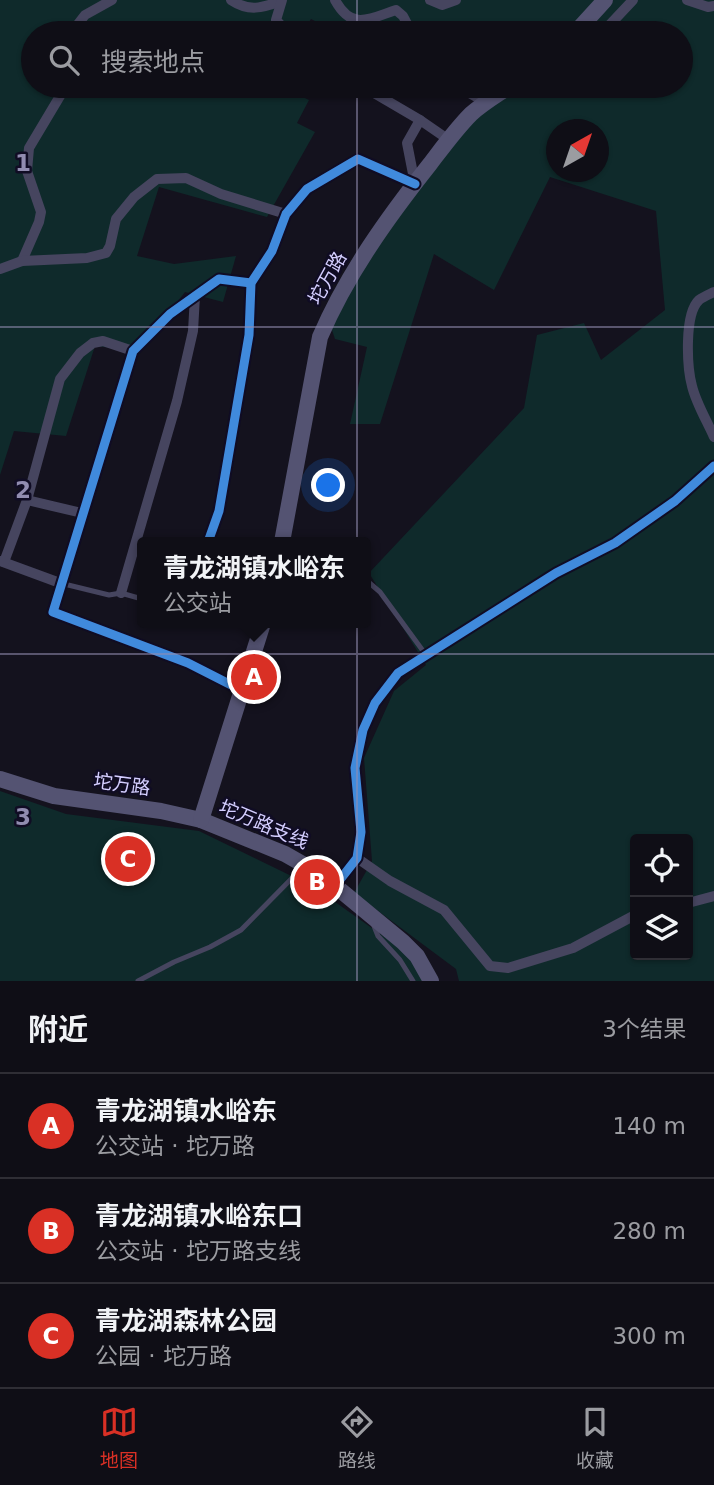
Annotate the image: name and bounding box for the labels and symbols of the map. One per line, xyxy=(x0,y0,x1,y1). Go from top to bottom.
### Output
north arrow xyxy=(546,119,609,182)
text: 1 xyxy=(15,150,31,176)
street label: 坨万路 xyxy=(304,248,350,308)
your location xyxy=(311,468,345,502)
text: 2 xyxy=(15,477,31,503)
pin: A xyxy=(231,651,277,703)
street label: 坨万路 xyxy=(92,769,152,799)
street label: 坨万路支线 xyxy=(216,795,312,853)
text: 3 xyxy=(15,804,31,830)
pin: C xyxy=(105,833,151,885)
pin: B xyxy=(294,856,340,908)

